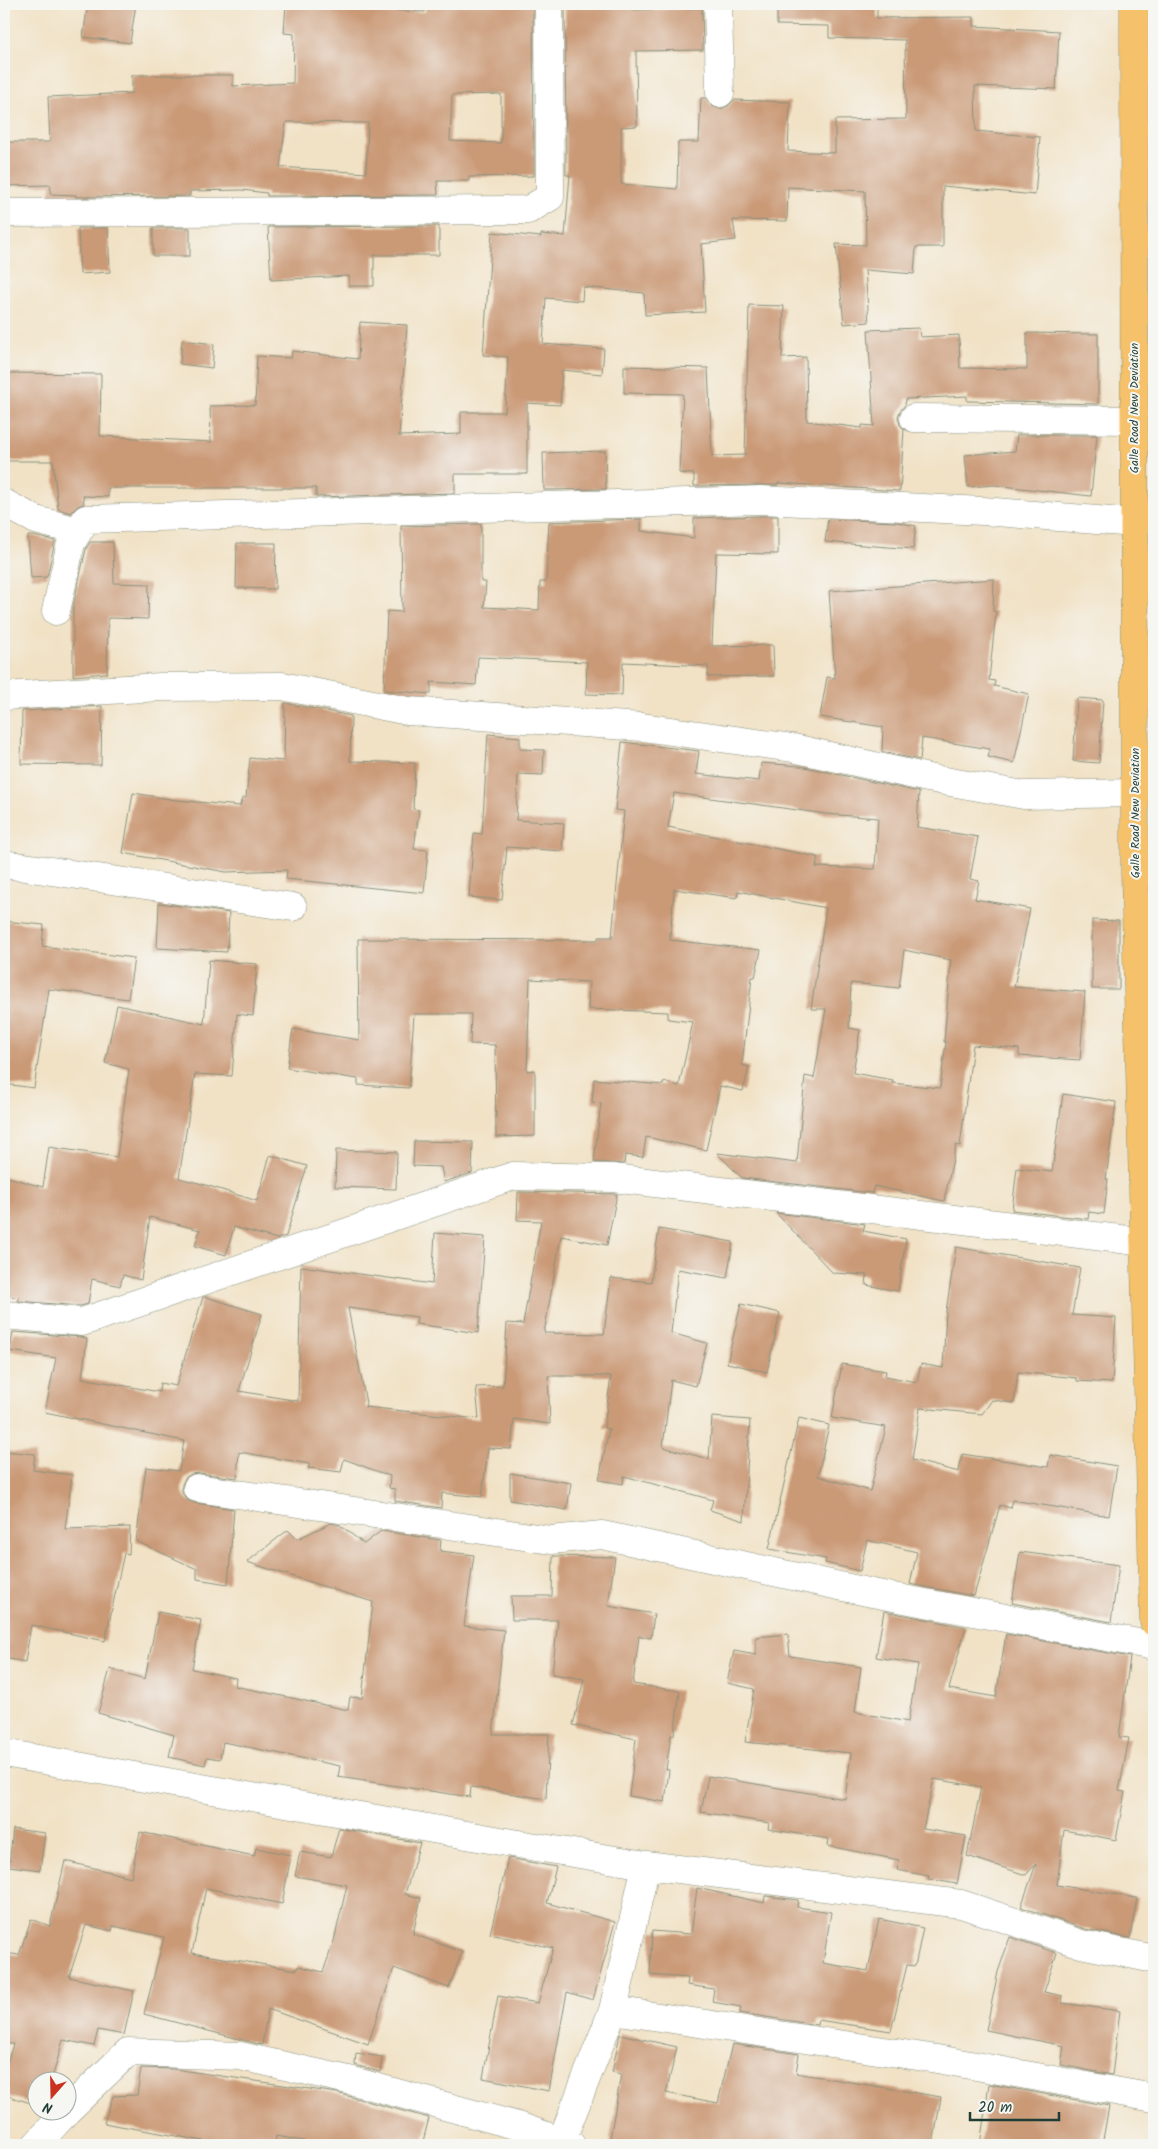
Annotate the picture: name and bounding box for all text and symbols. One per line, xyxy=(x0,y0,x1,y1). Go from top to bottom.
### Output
street label: Galle Road New Deviation xyxy=(1125,343,1144,473)
street label: Galle Road New Deviation xyxy=(1126,748,1145,878)
north arrow xyxy=(28,2072,78,2122)
scale bar xyxy=(970,2089,1059,2121)
text: N xyxy=(40,2095,56,2119)
text: 20 m xyxy=(978,2096,1012,2120)

